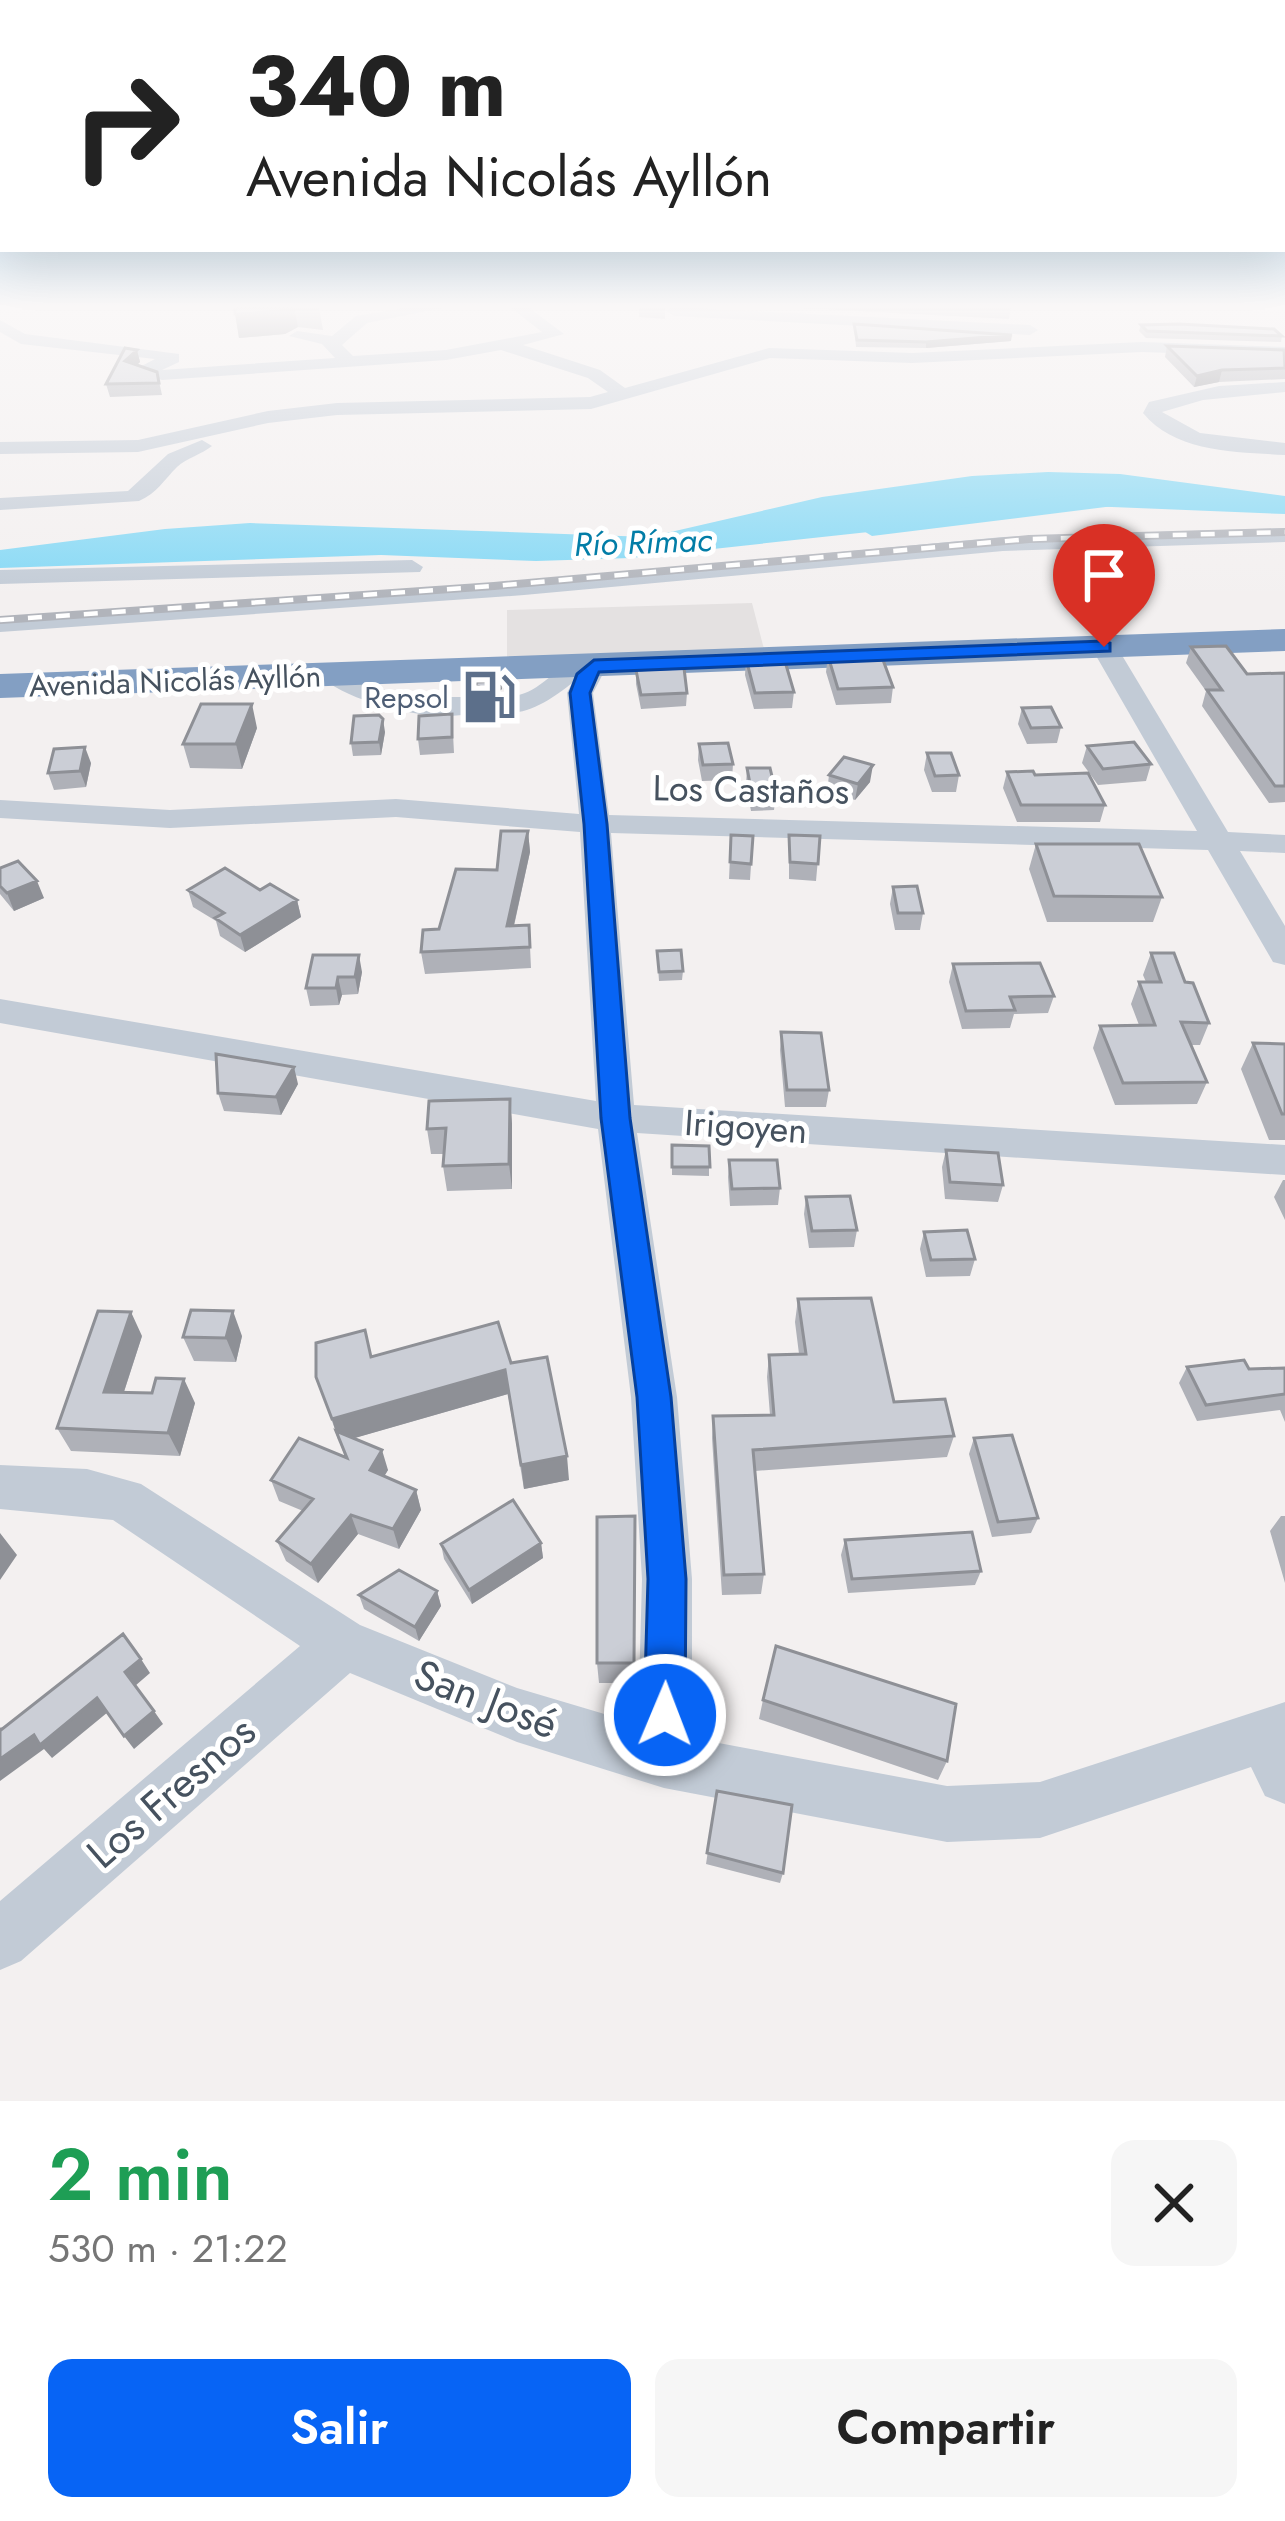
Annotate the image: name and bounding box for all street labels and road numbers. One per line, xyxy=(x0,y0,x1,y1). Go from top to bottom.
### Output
street label: Avenida Nicolás Ayllón xyxy=(28,654,322,708)
street label: Los Castaños xyxy=(652,761,850,817)
street label: Irigoyen xyxy=(683,1096,809,1156)
street label: San José xyxy=(405,1644,567,1754)
street label: Los Fresnos xyxy=(73,1701,269,1883)

